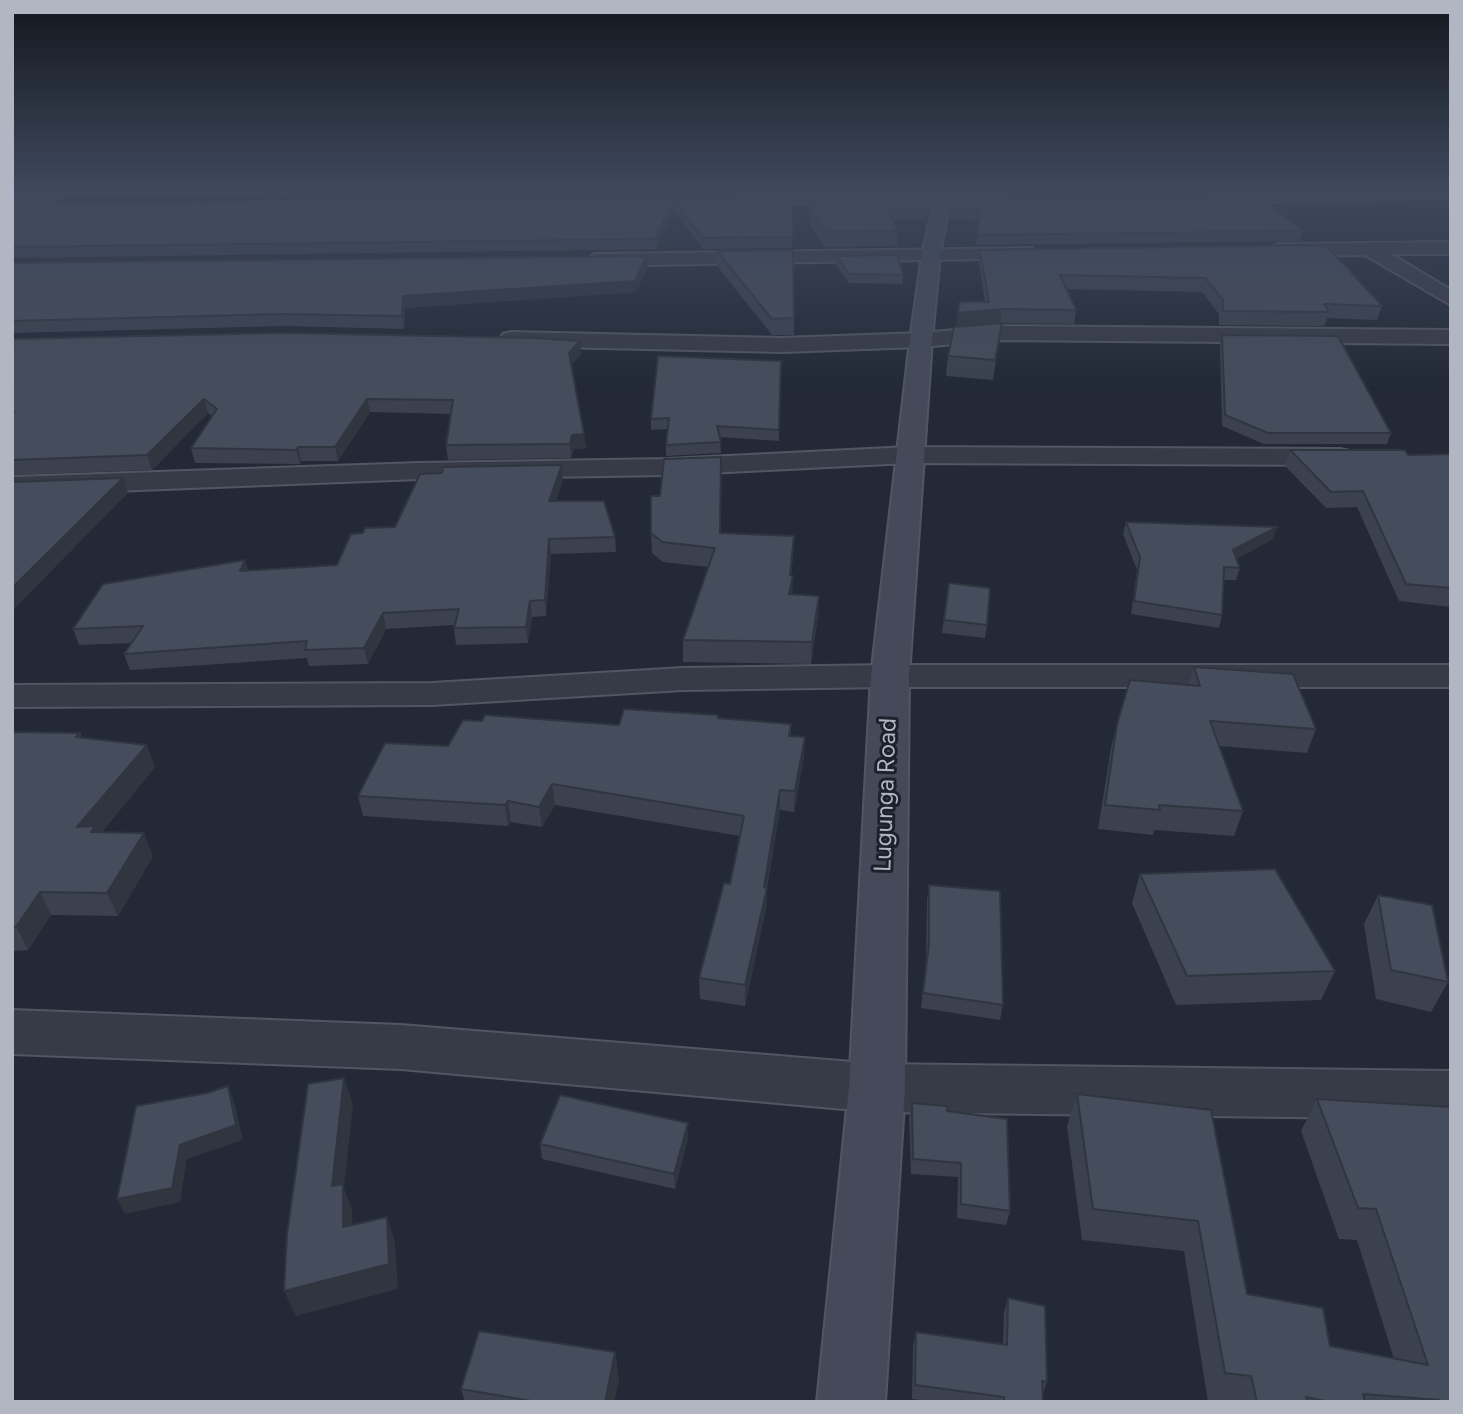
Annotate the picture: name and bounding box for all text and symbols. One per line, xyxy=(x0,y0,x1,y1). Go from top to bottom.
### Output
street label: Lugunga Road xyxy=(869,717,903,873)

